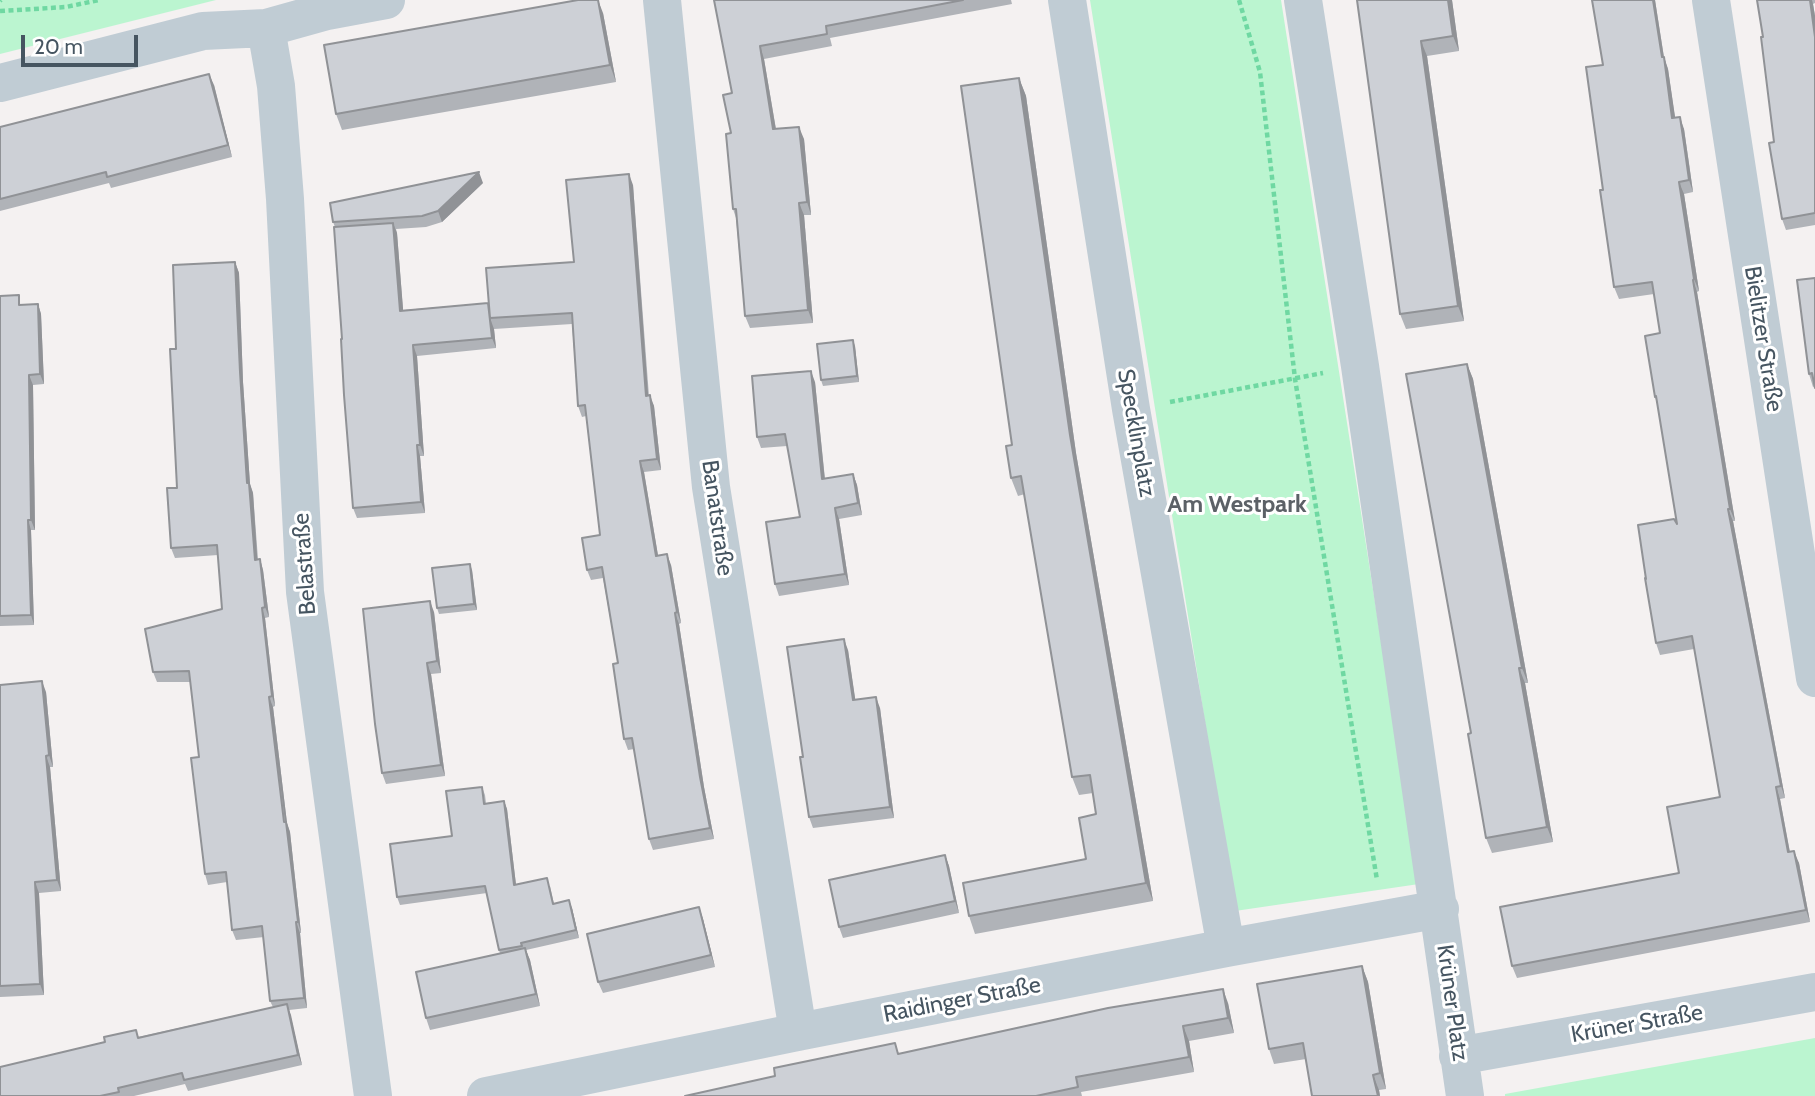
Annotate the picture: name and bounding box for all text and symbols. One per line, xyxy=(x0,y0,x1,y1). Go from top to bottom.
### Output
scale bar xyxy=(24,21,142,65)
text: 20 m xyxy=(34,34,83,59)
street label: Bielitzer Straße xyxy=(1738,264,1788,414)
street label: Specklinplatz xyxy=(1111,367,1161,499)
street label: Banatstraße xyxy=(695,458,739,578)
district label: Am Westpark xyxy=(1167,491,1307,519)
street label: Belastraße xyxy=(288,512,322,616)
street label: Krüner Platz xyxy=(1430,943,1474,1063)
street label: Raidinger Straße xyxy=(881,971,1043,1029)
street label: Krüner Straße xyxy=(1569,999,1705,1049)

